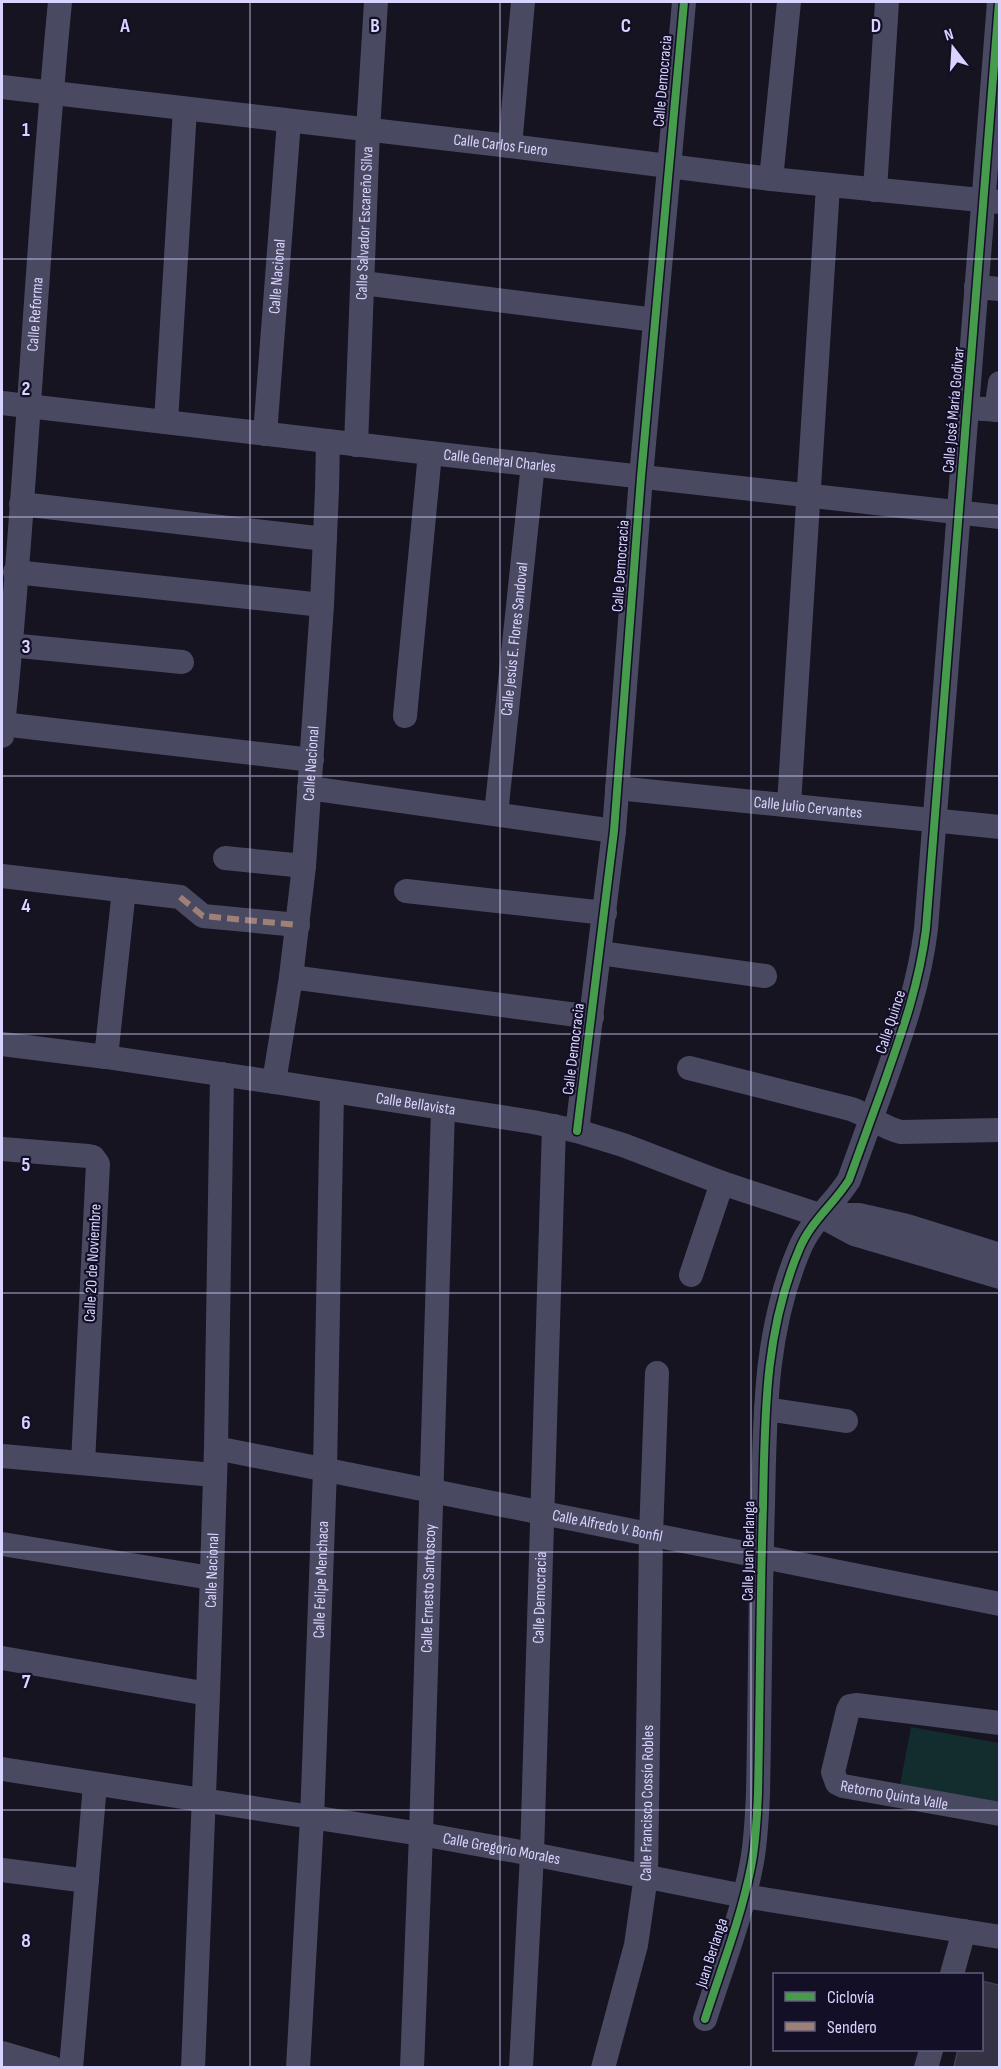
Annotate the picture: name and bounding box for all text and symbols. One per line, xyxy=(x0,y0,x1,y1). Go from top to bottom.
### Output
text: A xyxy=(119,14,130,38)
text: B xyxy=(370,14,380,38)
text: C xyxy=(621,14,631,38)
text: D xyxy=(871,14,881,38)
north arrow xyxy=(923,18,983,78)
text: N xyxy=(942,25,956,45)
street label: Calle Democracia xyxy=(650,34,676,128)
text: 1 xyxy=(22,118,30,142)
street label: Calle Carlos Fuero xyxy=(452,130,549,160)
street label: Calle Salvador Escareño Silva xyxy=(352,146,377,300)
street label: Calle Nacional xyxy=(265,238,289,315)
street label: Calle Reforma xyxy=(23,277,47,352)
street label: Calle José María Godivar xyxy=(939,346,969,474)
text: 2 xyxy=(22,377,30,401)
street label: Calle General Charles xyxy=(442,445,557,477)
street label: Calle Democracia xyxy=(608,519,634,613)
street label: Calle Jesús E. Flores Sandoval xyxy=(497,561,532,717)
text: 3 xyxy=(22,635,31,659)
street label: Calle Nacional xyxy=(299,725,323,801)
street label: Calle Julio Cervantes xyxy=(753,792,863,822)
text: 4 xyxy=(21,894,31,918)
street label: Calle Quince xyxy=(872,988,910,1056)
street label: Calle Democracia xyxy=(559,1002,589,1096)
street label: Calle Bellavista xyxy=(375,1088,457,1119)
text: 5 xyxy=(22,1153,31,1177)
street label: Calle 20 de Noviembre xyxy=(80,1203,106,1323)
text: 6 xyxy=(21,1411,31,1435)
street label: Calle Juan Berlanga xyxy=(739,1501,759,1601)
street label: Calle Alfredo V. Bonfil xyxy=(551,1506,664,1546)
street label: Calle Felipe Menchaca xyxy=(309,1521,333,1639)
street label: Calle Ernesto Santoscoy xyxy=(417,1524,440,1653)
street label: Calle Nacional xyxy=(201,1533,223,1608)
street label: Calle Democracia xyxy=(529,1551,551,1644)
text: 7 xyxy=(22,1670,31,1694)
street label: Calle Francisco Cossío Robles xyxy=(636,1725,658,1882)
street label: Retorno Quinta Valle xyxy=(839,1776,950,1814)
street label: Calle Gregorio Morales xyxy=(441,1829,562,1869)
street label: Juan Berlanga xyxy=(692,1916,732,1991)
text: 8 xyxy=(21,1929,31,1953)
legend xyxy=(773,1973,983,2051)
text: Ciclovía xyxy=(827,1987,874,2008)
text: Sendero xyxy=(827,2017,877,2038)

